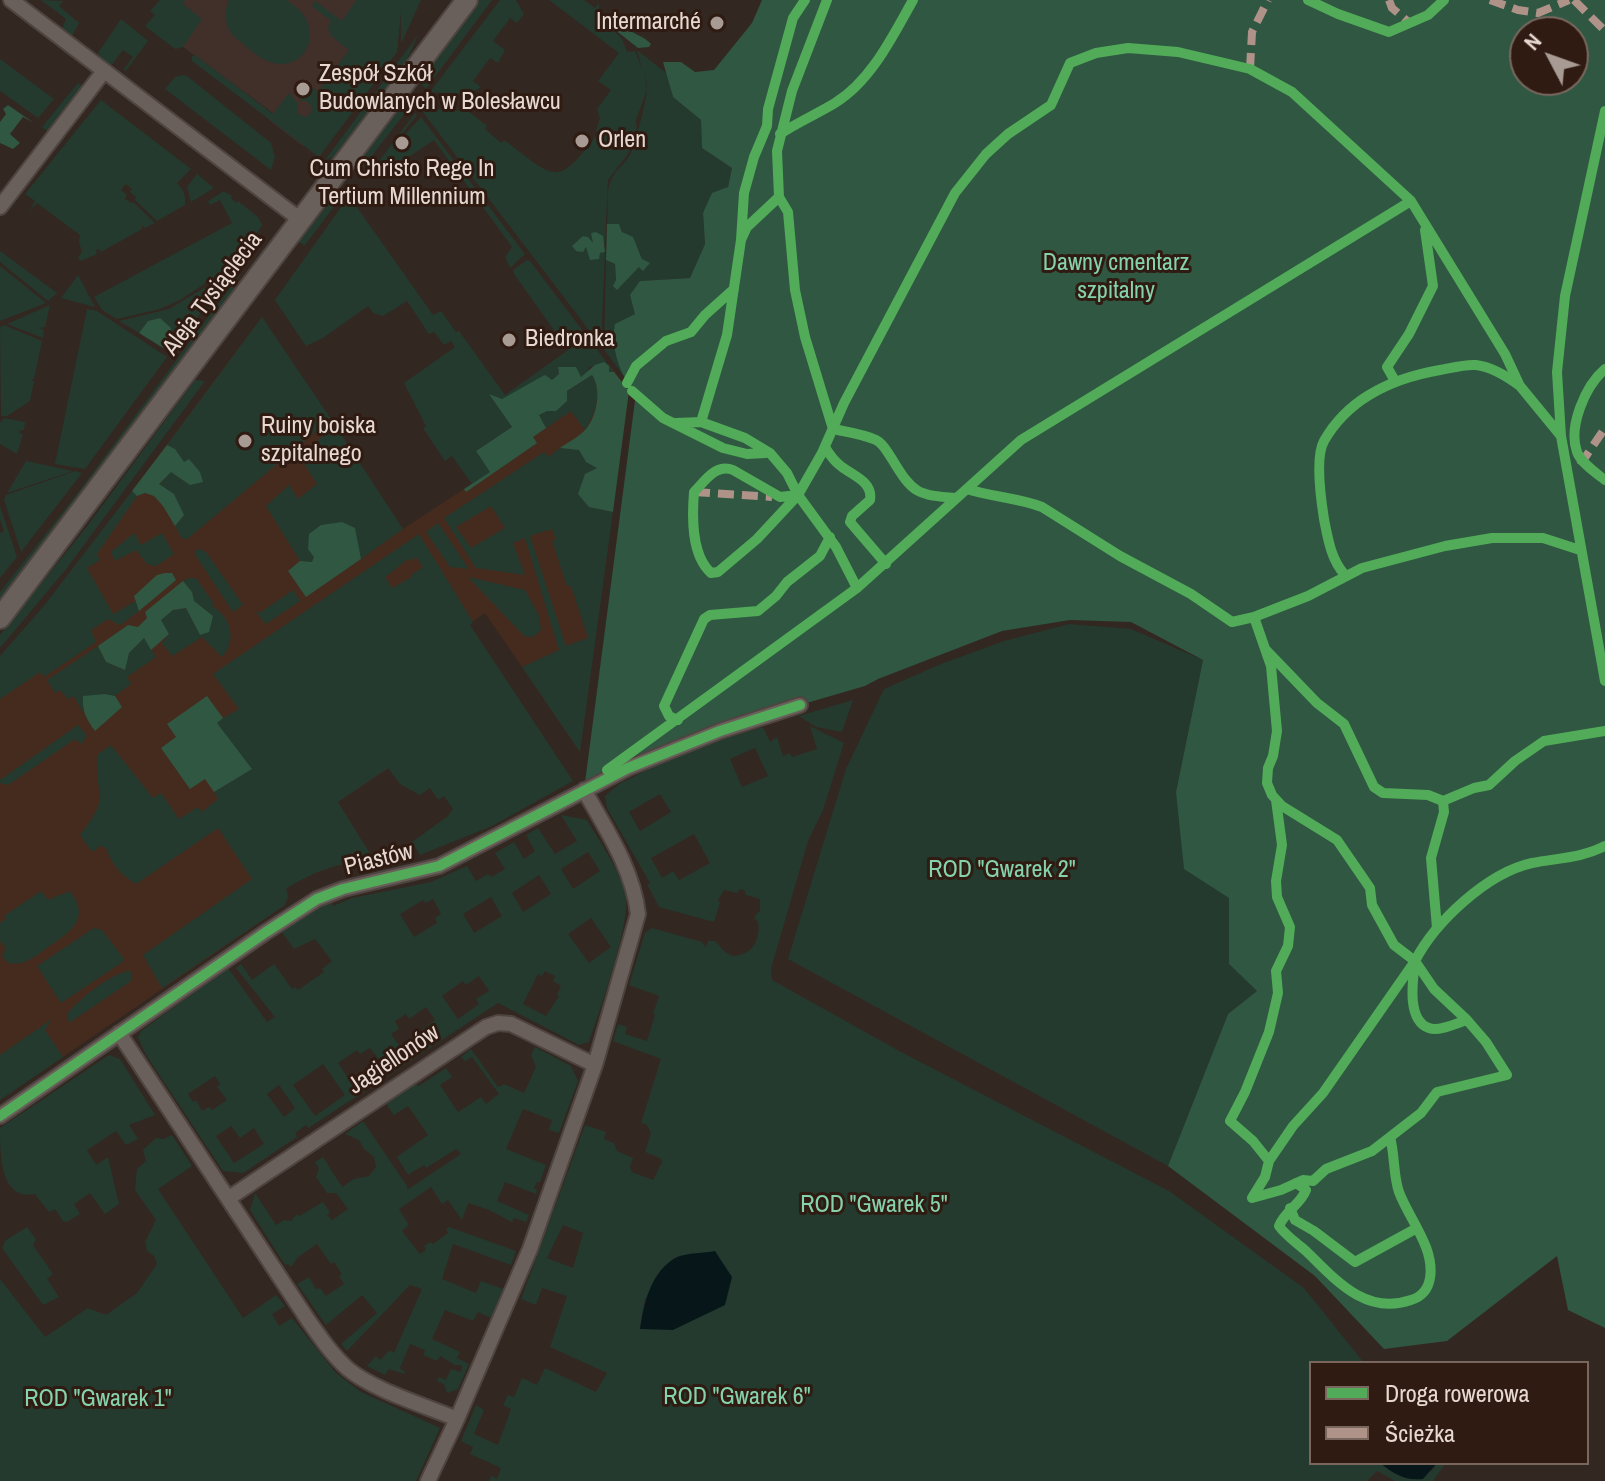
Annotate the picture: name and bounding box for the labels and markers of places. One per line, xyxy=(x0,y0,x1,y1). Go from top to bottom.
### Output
place label: Intermarché xyxy=(596,9,701,37)
marker: Intermarché xyxy=(708,14,726,32)
place label: Zespół Szkół Budowlanych w Bolesławcu xyxy=(319,61,561,117)
marker: Zespół Szkół Budowlanych w Bolesławcu xyxy=(294,80,312,98)
place label: Orlen xyxy=(598,127,646,155)
marker: Orlen xyxy=(573,132,591,150)
marker: Cum Christo Rege In Tertium Millennium xyxy=(393,134,411,152)
place label: Cum Christo Rege In Tertium Millennium xyxy=(310,156,494,212)
place label: Biedronka xyxy=(525,326,615,354)
marker: Biedronka xyxy=(500,331,518,349)
place label: Ruiny boiska szpitalnego xyxy=(261,413,376,469)
marker: Ruiny boiska szpitalnego xyxy=(236,432,254,450)

